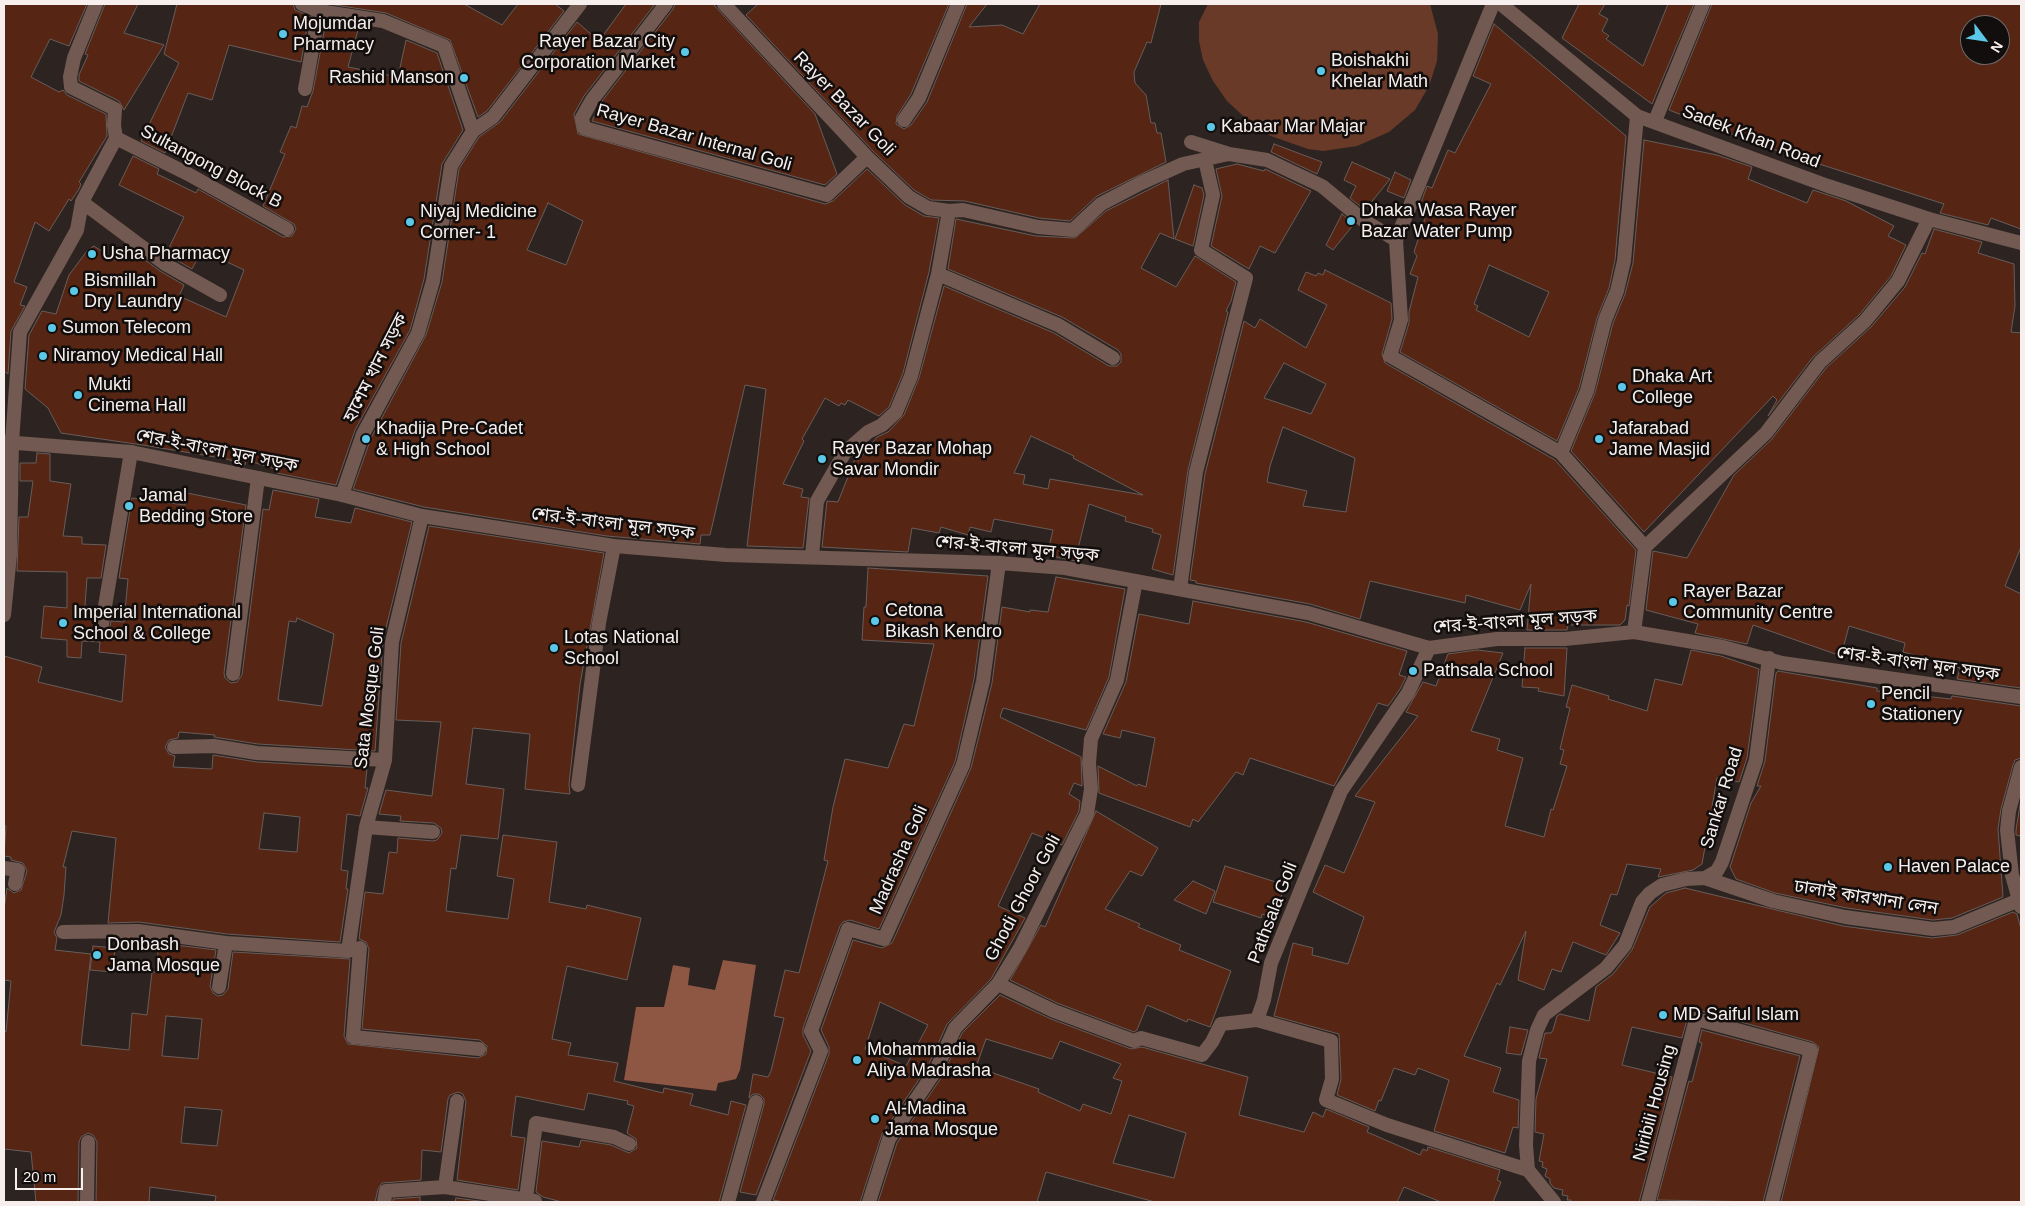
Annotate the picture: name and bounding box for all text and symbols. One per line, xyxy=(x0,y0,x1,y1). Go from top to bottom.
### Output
place label: Mojumdar Pharmacy xyxy=(293,13,374,56)
north arrow xyxy=(1960,15,2010,65)
marker: Mojumdar Pharmacy xyxy=(277,28,289,40)
place label: Rayer Bazar City Corporation Market xyxy=(521,31,675,74)
text: N xyxy=(1988,39,2006,56)
marker: Rayer Bazar City Corporation Market xyxy=(679,46,691,58)
street label: Rayer Bazar Goli xyxy=(789,47,899,161)
place label: Boishakhi Khelar Math xyxy=(1331,50,1428,92)
marker: Boishakhi Khelar Math xyxy=(1315,65,1327,77)
place label: Rashid Manson xyxy=(329,67,454,89)
marker: Rashid Manson xyxy=(458,72,470,84)
street label: Rayer Bazar Internal Goli xyxy=(594,100,794,176)
street label: Sadek Khan Road xyxy=(1679,101,1823,173)
place label: Kabaar Mar Majar xyxy=(1221,116,1365,138)
street label: Sultangong Block B xyxy=(137,121,285,213)
marker: Kabaar Mar Majar xyxy=(1205,121,1217,133)
place label: Dhaka Wasa Rayer Bazar Water Pump xyxy=(1361,200,1516,242)
place label: Niyaj Medicine Corner- 1 xyxy=(420,201,537,243)
marker: Dhaka Wasa Rayer Bazar Water Pump xyxy=(1345,215,1357,227)
marker: Niyaj Medicine Corner- 1 xyxy=(404,216,416,228)
place label: Usha Pharmacy xyxy=(102,243,230,265)
marker: Usha Pharmacy xyxy=(86,248,98,260)
place label: Bismillah Dry Laundry xyxy=(84,270,182,312)
marker: Bismillah Dry Laundry xyxy=(68,285,80,297)
street label: হাশেম খান সড়ক xyxy=(339,310,413,426)
place label: Sumon Telecom xyxy=(62,317,191,339)
marker: Sumon Telecom xyxy=(46,322,58,334)
place label: Niramoy Medical Hall xyxy=(53,345,223,367)
marker: Niramoy Medical Hall xyxy=(37,350,49,362)
place label: Dhaka Art College xyxy=(1632,366,1712,408)
place label: Mukti Cinema Hall xyxy=(88,374,186,416)
marker: Dhaka Art College xyxy=(1616,381,1628,393)
marker: Mukti Cinema Hall xyxy=(72,389,84,401)
place label: Khadija Pre-Cadet & High School xyxy=(376,418,523,460)
place label: Jafarabad Jame Masjid xyxy=(1609,418,1710,460)
street label: শের-ই-বাংলা মূল সড়ক xyxy=(134,425,300,477)
marker: Khadija Pre-Cadet & High School xyxy=(360,433,372,445)
marker: Jafarabad Jame Masjid xyxy=(1593,433,1605,445)
place label: Rayer Bazar Mohap Savar Mondir xyxy=(832,438,992,480)
marker: Rayer Bazar Mohap Savar Mondir xyxy=(816,453,828,465)
place label: Jamal Bedding Store xyxy=(139,485,253,528)
marker: Jamal Bedding Store xyxy=(123,500,135,512)
street label: শের-ই-বাংলা মূল সড়ক xyxy=(530,503,696,545)
street label: শের-ই-বাংলা মূল সড়ক xyxy=(934,531,1100,567)
place label: Rayer Bazar Community Centre xyxy=(1683,581,1833,624)
marker: Rayer Bazar Community Centre xyxy=(1667,596,1679,608)
place label: Cetona Bikash Kendro xyxy=(885,600,1002,642)
place label: Imperial International School & College xyxy=(73,602,241,644)
street label: শের-ই-বাংলা মূল সড়ক xyxy=(1432,605,1598,639)
marker: Cetona Bikash Kendro xyxy=(869,615,881,627)
marker: Imperial International School & College xyxy=(57,617,69,629)
street label: Sata Mosque Goli xyxy=(351,626,389,770)
place label: Lotas National School xyxy=(564,627,679,670)
marker: Lotas National School xyxy=(548,642,560,654)
street label: শের-ই-বাংলা মূল সড়ক xyxy=(1835,642,2001,686)
place label: Pathsala School xyxy=(1423,660,1553,682)
marker: Pathsala School xyxy=(1407,665,1419,677)
place label: Pencil Stationery xyxy=(1881,683,1962,726)
marker: Pencil Stationery xyxy=(1865,698,1877,710)
street label: Sankar Road xyxy=(1696,745,1748,851)
street label: Madrasha Goli xyxy=(865,802,933,918)
street label: Ghodi Ghoor Goli xyxy=(981,831,1065,965)
place label: Haven Palace xyxy=(1898,856,2010,878)
street label: Pathsala Goli xyxy=(1244,859,1302,967)
marker: Haven Palace xyxy=(1882,861,1894,873)
street label: ঢালাই কারখানা লেন xyxy=(1793,876,1939,920)
place label: Donbash Jama Mosque xyxy=(107,934,220,976)
marker: Donbash Jama Mosque xyxy=(91,949,103,961)
place label: MD Saiful Islam xyxy=(1673,1004,1799,1026)
marker: MD Saiful Islam xyxy=(1657,1009,1669,1021)
place label: Mohammadia Aliya Madrasha xyxy=(867,1039,991,1082)
street label: Niribili Housing xyxy=(1629,1042,1681,1164)
marker: Mohammadia Aliya Madrasha xyxy=(851,1054,863,1066)
place label: Al-Madina Jama Mosque xyxy=(885,1098,998,1140)
marker: Al-Madina Jama Mosque xyxy=(869,1113,881,1125)
scale bar xyxy=(18,1158,85,1190)
text: 20 m xyxy=(23,1168,56,1185)

